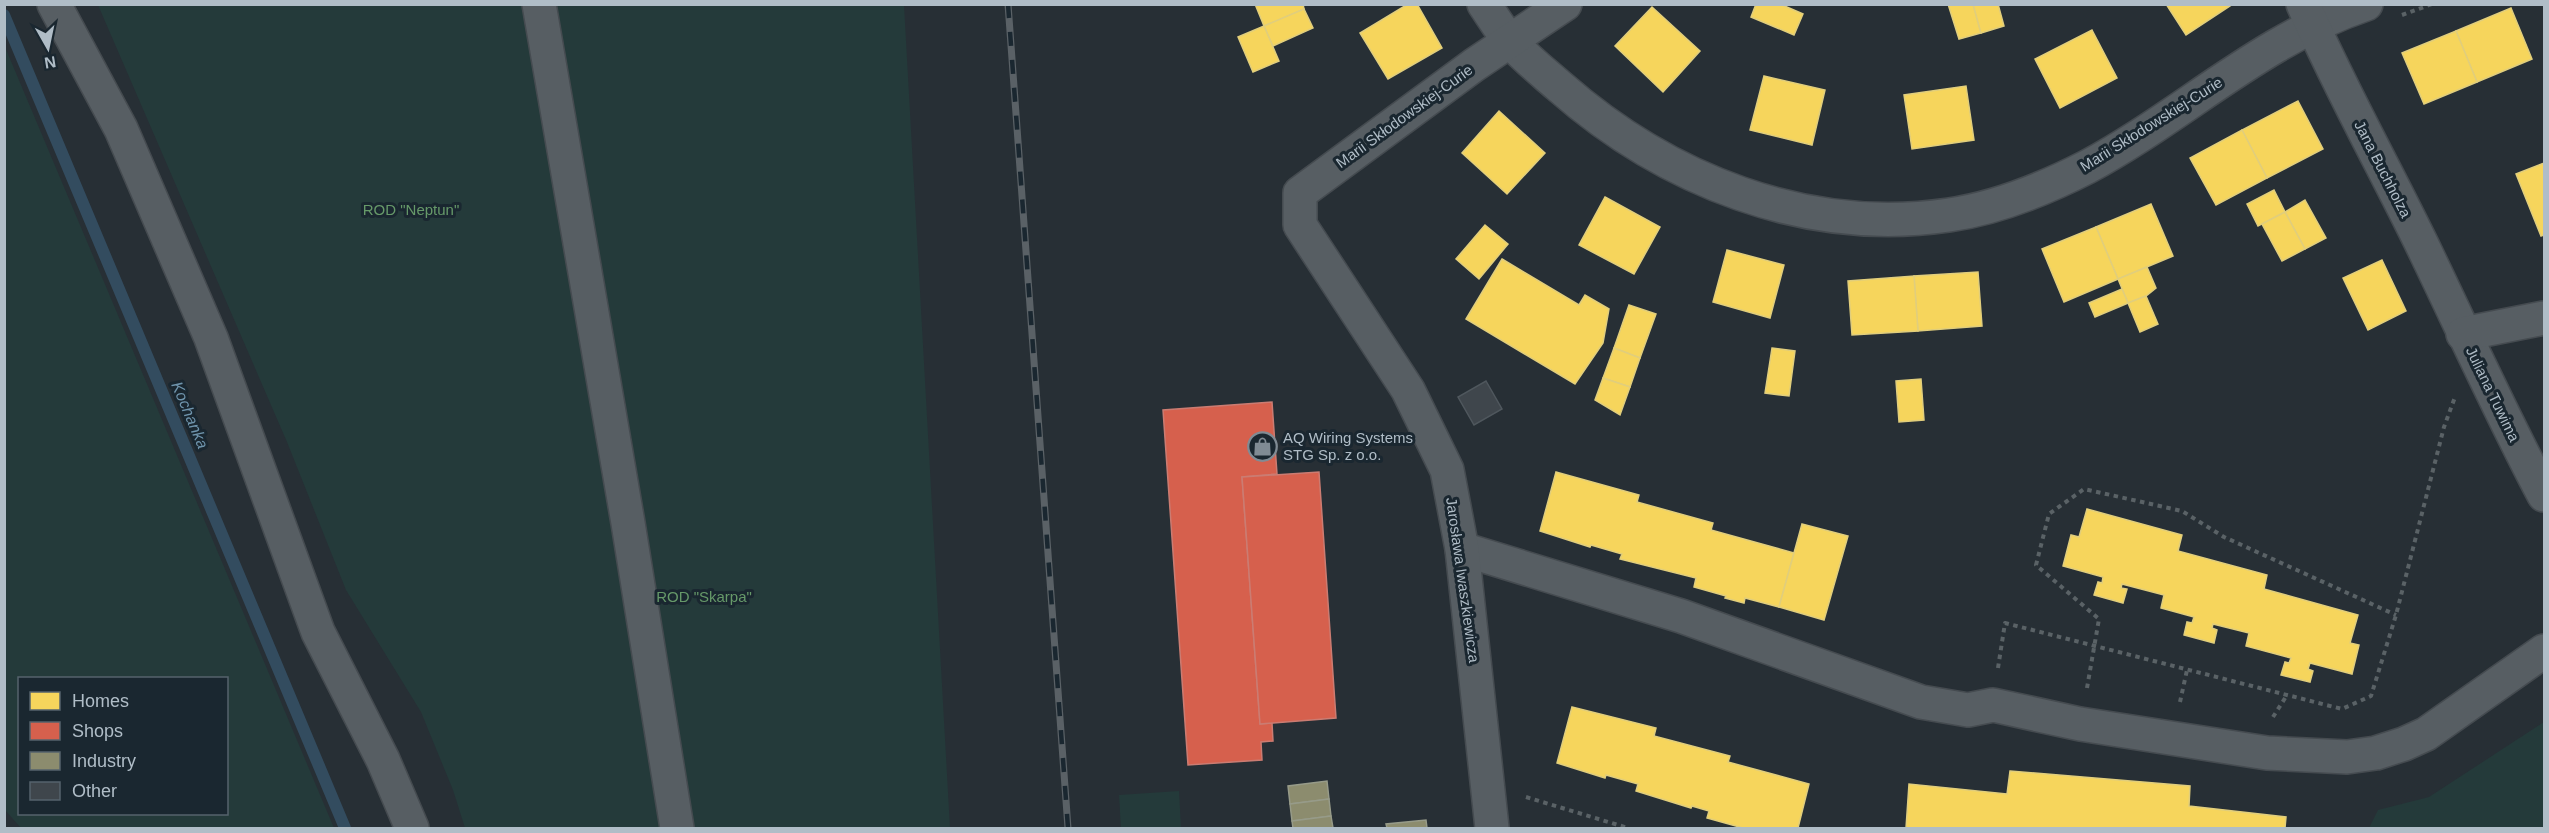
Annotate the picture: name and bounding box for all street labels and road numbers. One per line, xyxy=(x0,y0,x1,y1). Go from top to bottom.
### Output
street label: Marii Skłodowskiej-Curie xyxy=(1333,61,1475,171)
street label: Marii Skłodowskiej-Curie xyxy=(2077,73,2225,175)
street label: Jana Buchholza xyxy=(2351,118,2415,221)
street label: Juliana Tuwima xyxy=(2463,344,2524,445)
street label: Jarosława Iwaszkiewicza xyxy=(1443,496,1483,664)

